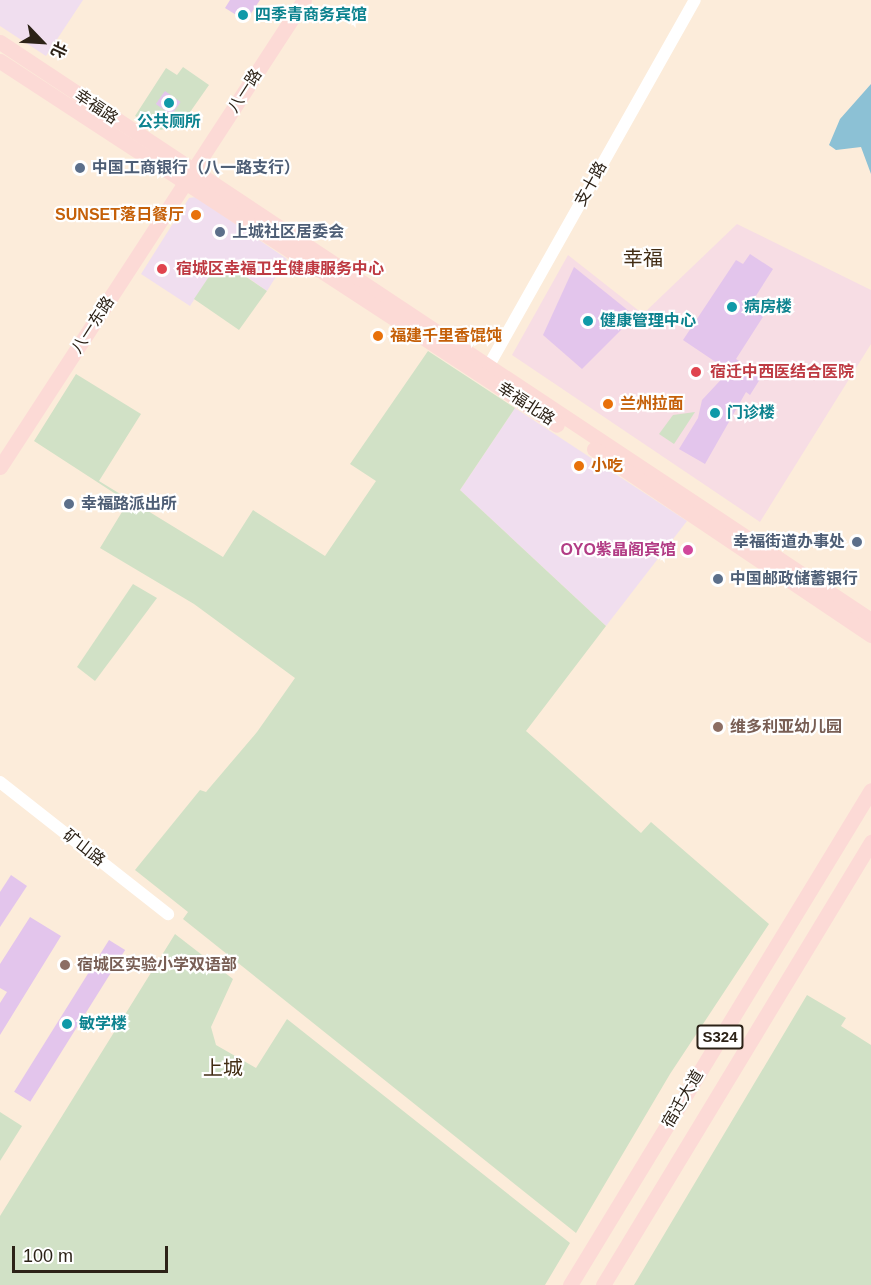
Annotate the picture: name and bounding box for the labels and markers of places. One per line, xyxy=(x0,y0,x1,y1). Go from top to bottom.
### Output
place label: 四季青商务宾馆 xyxy=(255,5,367,25)
marker: 四季青商务宾馆 xyxy=(236,8,250,22)
marker: 公共厕所 xyxy=(162,96,176,110)
place label: 公共厕所 xyxy=(137,112,201,132)
place label: 中国工商银行（八一路支行） xyxy=(92,158,300,178)
marker: 中国工商银行（八一路支行） xyxy=(73,161,87,175)
place label: SUNSET落日餐厅 xyxy=(55,205,184,225)
marker: SUNSET落日餐厅 xyxy=(189,208,203,222)
place label: 上城社区居委会 xyxy=(232,222,344,242)
marker: 上城社区居委会 xyxy=(213,225,227,239)
place label: 宿城区幸福卫生健康服务中心 xyxy=(176,259,384,279)
marker: 宿城区幸福卫生健康服务中心 xyxy=(153,260,171,278)
place label: 病房楼 xyxy=(744,297,792,317)
marker: 病房楼 xyxy=(725,300,739,314)
place label: 健康管理中心 xyxy=(600,311,696,331)
marker: 健康管理中心 xyxy=(581,314,595,328)
place label: 福建千里香馄饨 xyxy=(390,326,502,346)
marker: 福建千里香馄饨 xyxy=(371,329,385,343)
place label: 宿迁中西医结合医院 xyxy=(710,362,854,382)
marker: 宿迁中西医结合医院 xyxy=(687,363,705,381)
place label: 兰州拉面 xyxy=(620,394,684,414)
marker: 兰州拉面 xyxy=(601,397,615,411)
place label: 门诊楼 xyxy=(727,403,775,423)
marker: 门诊楼 xyxy=(708,406,722,420)
place label: 小吃 xyxy=(591,456,623,476)
marker: 小吃 xyxy=(572,459,586,473)
place label: 幸福路派出所 xyxy=(81,494,177,514)
marker: 幸福路派出所 xyxy=(62,497,76,511)
place label: 幸福街道办事处 xyxy=(733,532,845,552)
marker: 幸福街道办事处 xyxy=(850,535,864,549)
place label: OYO紫晶阁宾馆 xyxy=(560,540,676,560)
marker: OYO紫晶阁宾馆 xyxy=(681,543,695,557)
place label: 中国邮政储蓄银行 xyxy=(730,569,858,589)
marker: 中国邮政储蓄银行 xyxy=(711,572,725,586)
place label: 维多利亚幼儿园 xyxy=(730,717,842,737)
marker: 维多利亚幼儿园 xyxy=(711,720,725,734)
place label: 宿城区实验小学双语部 xyxy=(77,955,237,975)
marker: 宿城区实验小学双语部 xyxy=(58,958,72,972)
place label: 敏学楼 xyxy=(79,1014,127,1034)
marker: 敏学楼 xyxy=(60,1017,74,1031)

